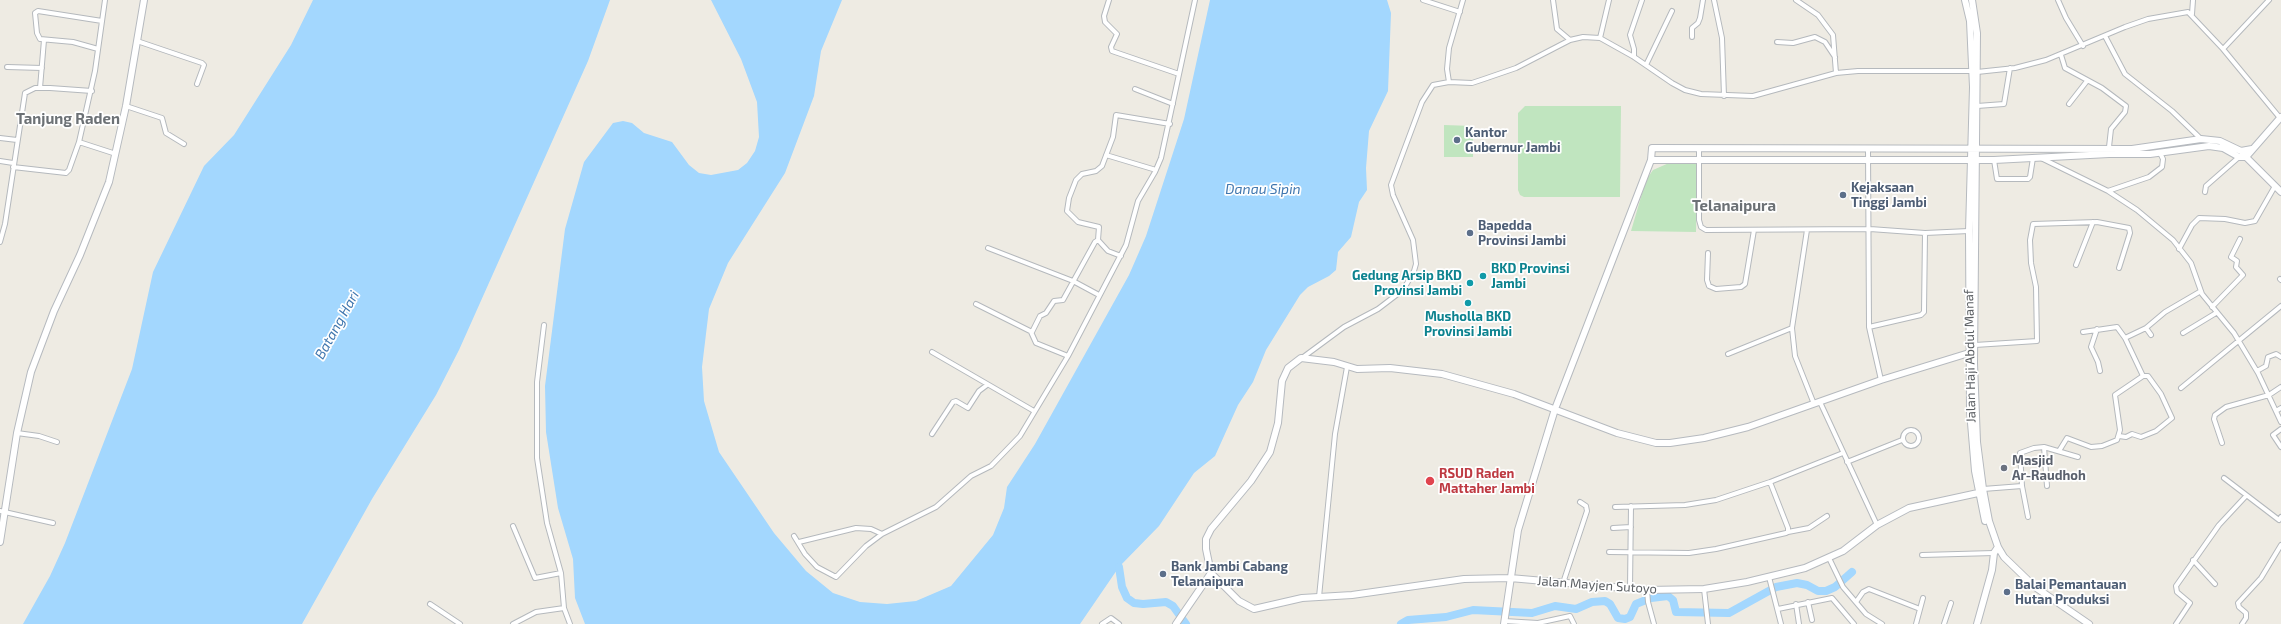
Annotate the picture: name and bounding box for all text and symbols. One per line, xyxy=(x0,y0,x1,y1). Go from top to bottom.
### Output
district label: Tanjung Raden xyxy=(16,110,120,128)
place label: Kantor Gubernur Jambi xyxy=(1465,125,1561,156)
marker: Kantor Gubernur Jambi xyxy=(1452,135,1462,145)
place label: Kejaksaan Tinggi Jambi xyxy=(1851,180,1927,211)
water label: Danau Sipin xyxy=(1225,181,1301,197)
marker: Kejaksaan Tinggi Jambi xyxy=(1838,190,1848,200)
district label: Telanaipura xyxy=(1692,197,1776,215)
place label: Bapedda Provinsi Jambi xyxy=(1478,218,1566,249)
marker: Bapedda Provinsi Jambi xyxy=(1465,228,1475,238)
place label: BKD Provinsi Jambi xyxy=(1491,261,1570,292)
place label: Gedung Arsip BKD Provinsi Jambi xyxy=(1352,268,1462,299)
marker: BKD Provinsi Jambi xyxy=(1478,271,1488,281)
marker: Gedung Arsip BKD Provinsi Jambi xyxy=(1465,278,1475,288)
water label: Batang Hari xyxy=(311,288,363,362)
street label: Jalan Haji Abdul Manaf xyxy=(1961,289,1979,423)
marker: Musholla BKD Provinsi Jambi xyxy=(1463,298,1473,308)
place label: Musholla BKD Provinsi Jambi xyxy=(1424,309,1512,340)
place label: Masjid Ar-Raudhoh xyxy=(2012,453,2086,484)
marker: Masjid Ar-Raudhoh xyxy=(1999,463,2009,473)
place label: RSUD Raden Mattaher Jambi xyxy=(1439,466,1535,497)
marker: RSUD Raden Mattaher Jambi xyxy=(1424,475,1436,487)
place label: Bank Jambi Cabang Telanaipura xyxy=(1171,559,1288,590)
marker: Bank Jambi Cabang Telanaipura xyxy=(1158,569,1168,579)
street label: Jalan Mayjen Sutoyo xyxy=(1536,573,1658,597)
place label: Balai Pemantauan Hutan Produksi xyxy=(2015,577,2126,608)
marker: Balai Pemantauan Hutan Produksi xyxy=(2002,587,2012,597)

